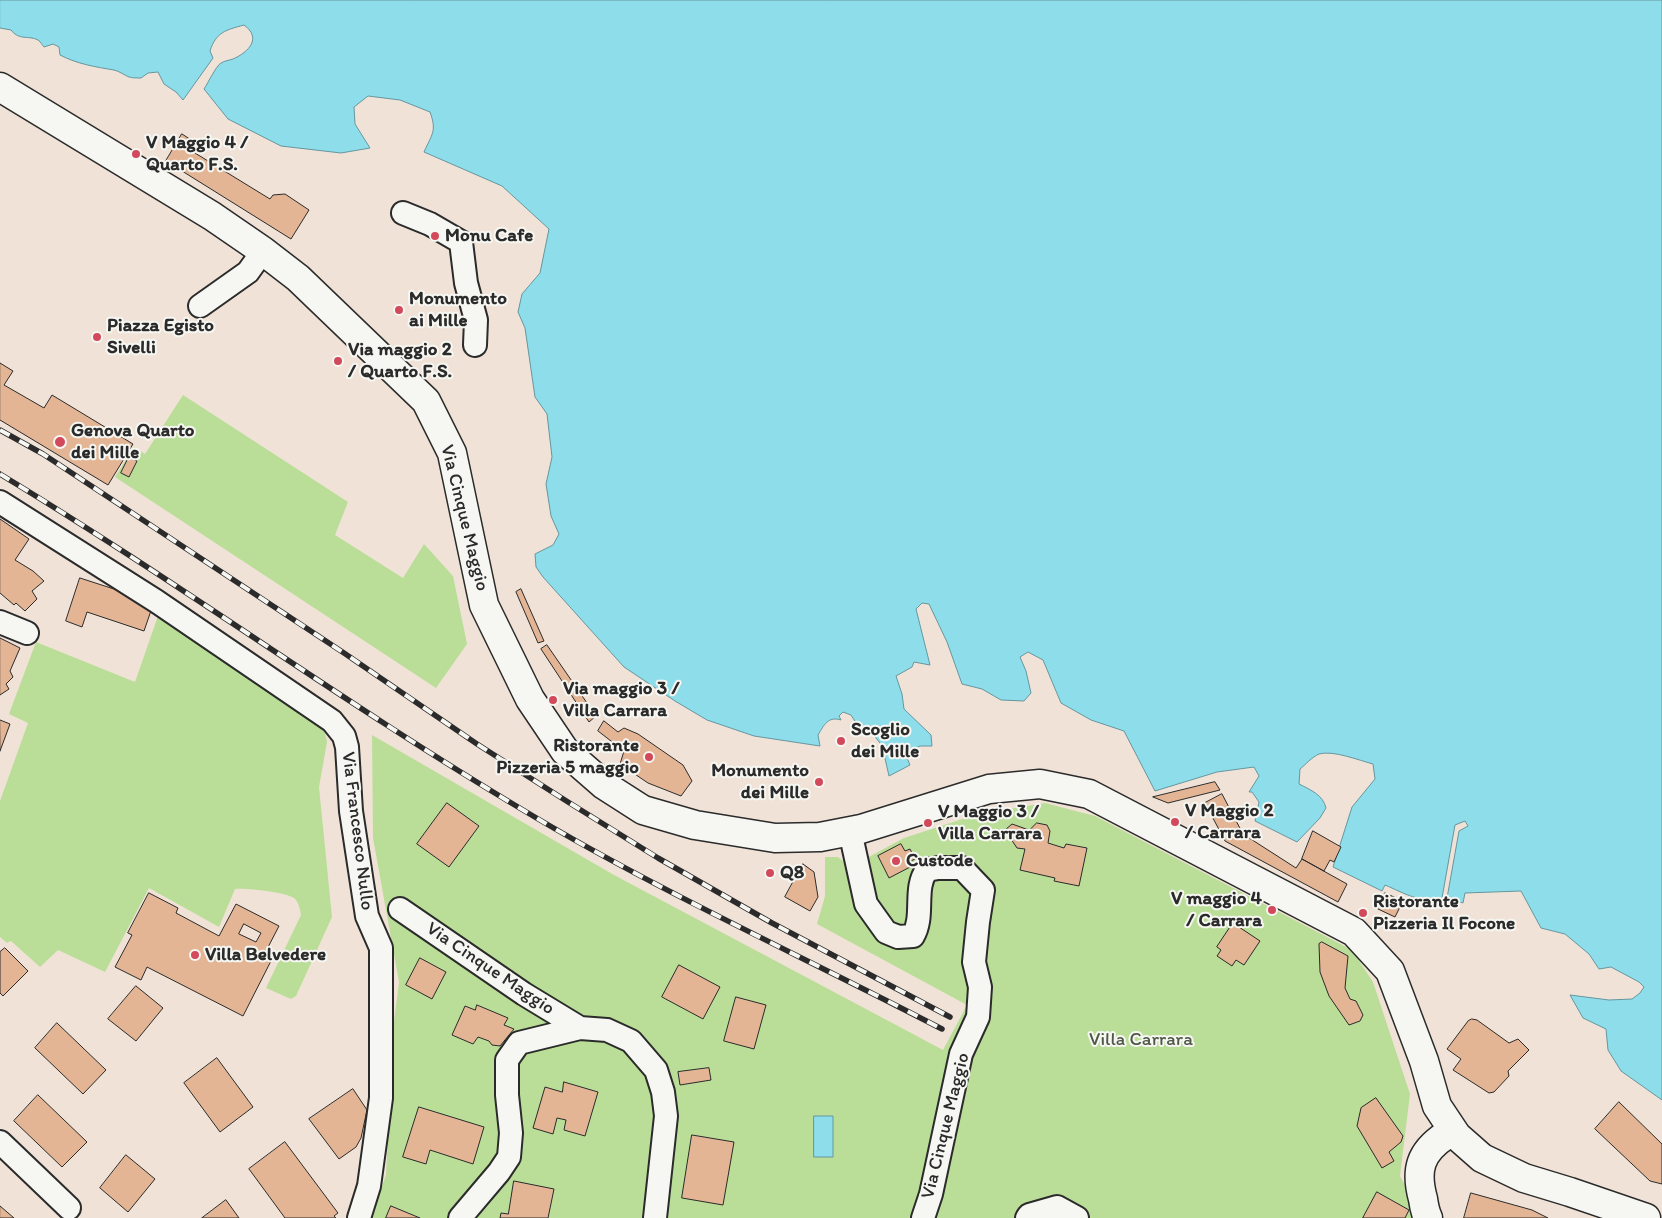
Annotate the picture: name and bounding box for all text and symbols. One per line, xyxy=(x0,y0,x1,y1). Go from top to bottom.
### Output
place label: V Maggio 4 / Quarto F.S. xyxy=(146,132,248,176)
marker: V Maggio 4 / Quarto F.S. xyxy=(130,148,142,160)
place label: Monu Cafe xyxy=(445,225,533,247)
marker: Monu Cafe xyxy=(429,230,441,242)
place label: Monumento ai Mille xyxy=(409,288,507,332)
marker: Monumento ai Mille xyxy=(393,304,405,316)
place label: Piazza Egisto Sivelli xyxy=(107,315,214,359)
marker: Piazza Egisto Sivelli xyxy=(91,331,103,343)
place label: Via maggio 2 / Quarto F.S. xyxy=(348,339,452,383)
marker: Via maggio 2 / Quarto F.S. xyxy=(332,355,344,367)
place label: Genova Quarto dei Mille xyxy=(71,420,194,464)
marker: Genova Quarto dei Mille xyxy=(53,435,67,449)
street label: Via Cinque Maggio xyxy=(435,443,493,593)
place label: Via maggio 3 / Villa Carrara xyxy=(563,678,679,722)
marker: Via maggio 3 / Villa Carrara xyxy=(547,694,559,706)
place label: Scoglio dei Mille xyxy=(851,719,919,763)
place label: Ristorante Pizzeria 5 maggio xyxy=(496,735,639,779)
marker: Scoglio dei Mille xyxy=(835,735,847,747)
street label: Via Francesco Nullo xyxy=(336,750,378,912)
marker: Ristorante Pizzeria 5 maggio xyxy=(643,751,655,763)
place label: Monumento dei Mille xyxy=(711,760,809,804)
marker: Monumento dei Mille xyxy=(813,776,825,788)
place label: V Maggio 2 / Carrara xyxy=(1185,800,1273,844)
place label: V Maggio 3 / Villa Carrara xyxy=(938,801,1042,845)
marker: V Maggio 2 / Carrara xyxy=(1169,816,1181,828)
marker: V Maggio 3 / Villa Carrara xyxy=(922,817,934,829)
place label: Custode xyxy=(906,850,973,872)
marker: Custode xyxy=(890,855,902,867)
place label: Q8 xyxy=(780,862,804,884)
marker: Q8 xyxy=(764,867,776,879)
place label: V maggio 4 / Carrara xyxy=(1171,888,1262,932)
place label: Ristorante Pizzeria Il Focone xyxy=(1373,891,1515,935)
marker: V maggio 4 / Carrara xyxy=(1266,904,1278,916)
marker: Ristorante Pizzeria Il Focone xyxy=(1357,907,1369,919)
street label: Via Cinque Maggio xyxy=(422,918,558,1020)
place label: Villa Belvedere xyxy=(205,944,326,966)
marker: Villa Belvedere xyxy=(189,949,201,961)
park label: Villa Carrara xyxy=(1089,1029,1193,1051)
street label: Via Cinque Maggio xyxy=(917,1051,975,1201)

